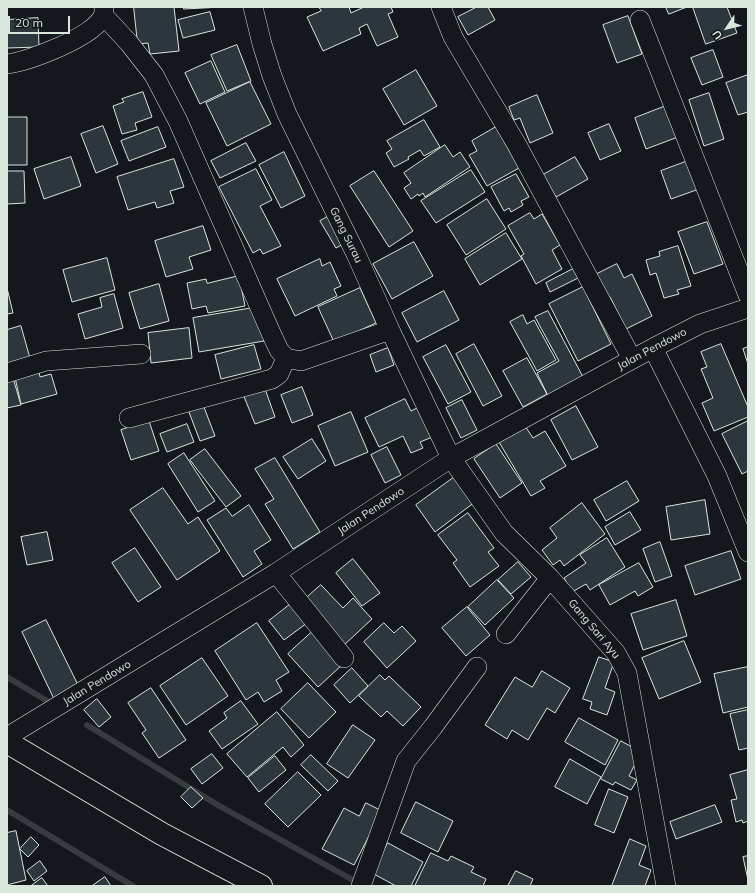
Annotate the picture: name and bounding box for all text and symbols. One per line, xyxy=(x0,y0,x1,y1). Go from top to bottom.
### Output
scale bar xyxy=(10,8,72,34)
north arrow xyxy=(707,8,747,48)
text: 20 m xyxy=(15,15,43,30)
text: U xyxy=(709,28,725,42)
street label: Gang Surau xyxy=(327,205,365,265)
street label: Jalan Pendowo xyxy=(615,325,689,373)
street label: Jalan Pendowo xyxy=(335,485,407,537)
street label: Gang Sari Ayu xyxy=(565,597,623,661)
street label: Jalan Pendowo xyxy=(61,658,133,708)

